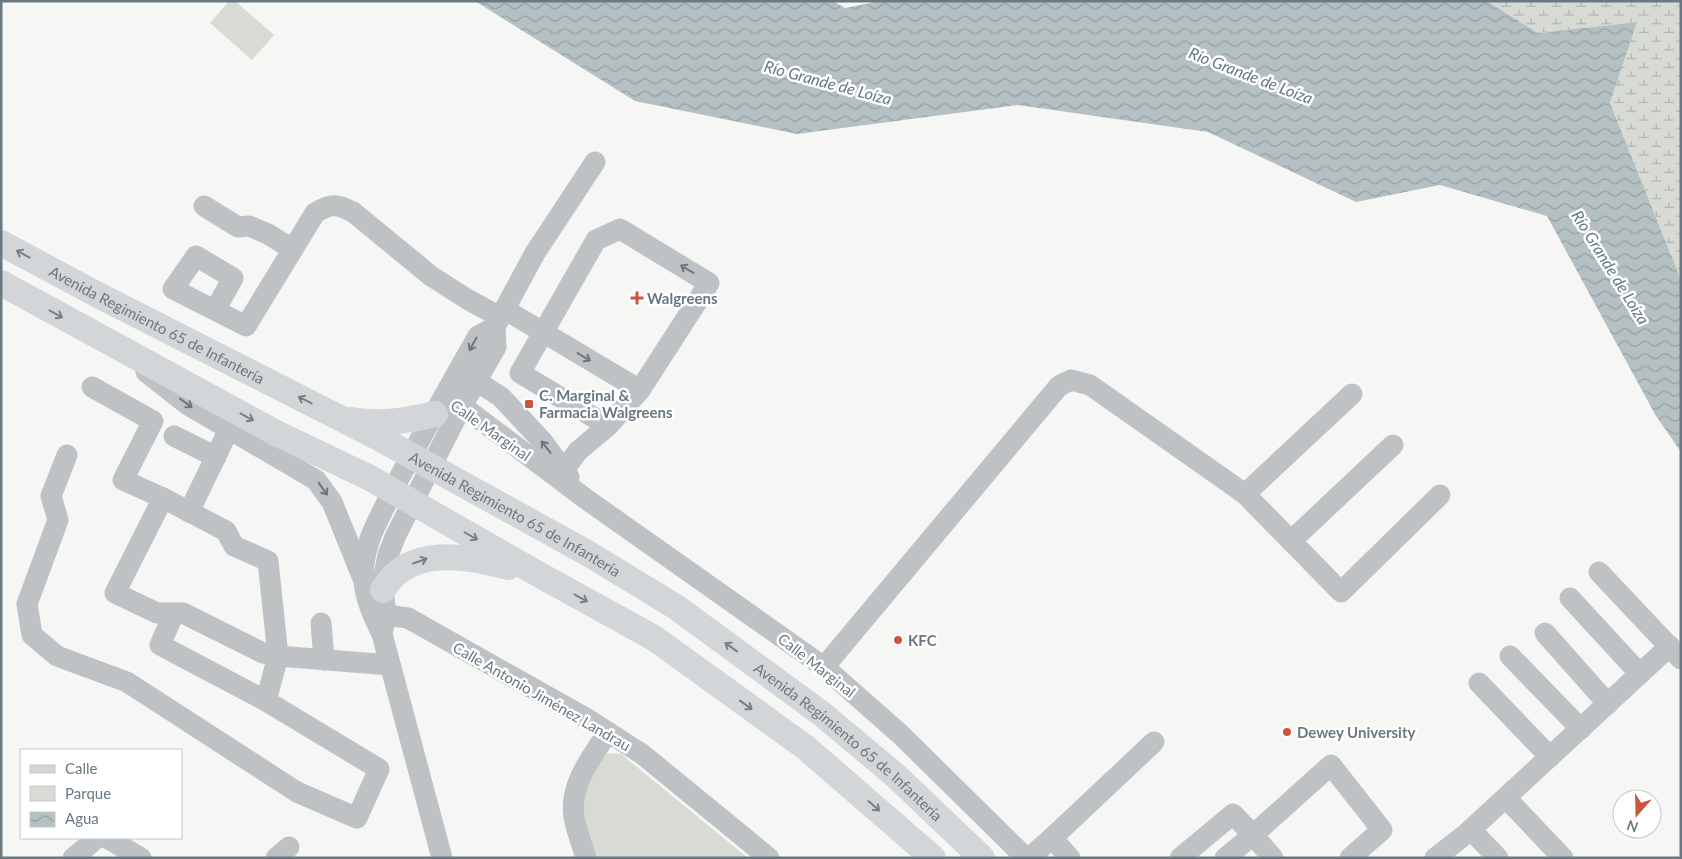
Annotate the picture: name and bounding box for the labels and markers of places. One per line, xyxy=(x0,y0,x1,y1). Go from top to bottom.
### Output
place label: Walgreens xyxy=(647,289,718,307)
marker: Walgreens xyxy=(631,292,643,304)
place label: C. Marginal & Farmacia Walgreens xyxy=(539,386,673,421)
marker: C. Marginal & Farmacia Walgreens xyxy=(523,398,535,410)
place label: KFC xyxy=(908,631,937,649)
marker: KFC xyxy=(892,634,904,646)
place label: Dewey University xyxy=(1297,723,1416,741)
marker: Dewey University xyxy=(1281,726,1293,738)

